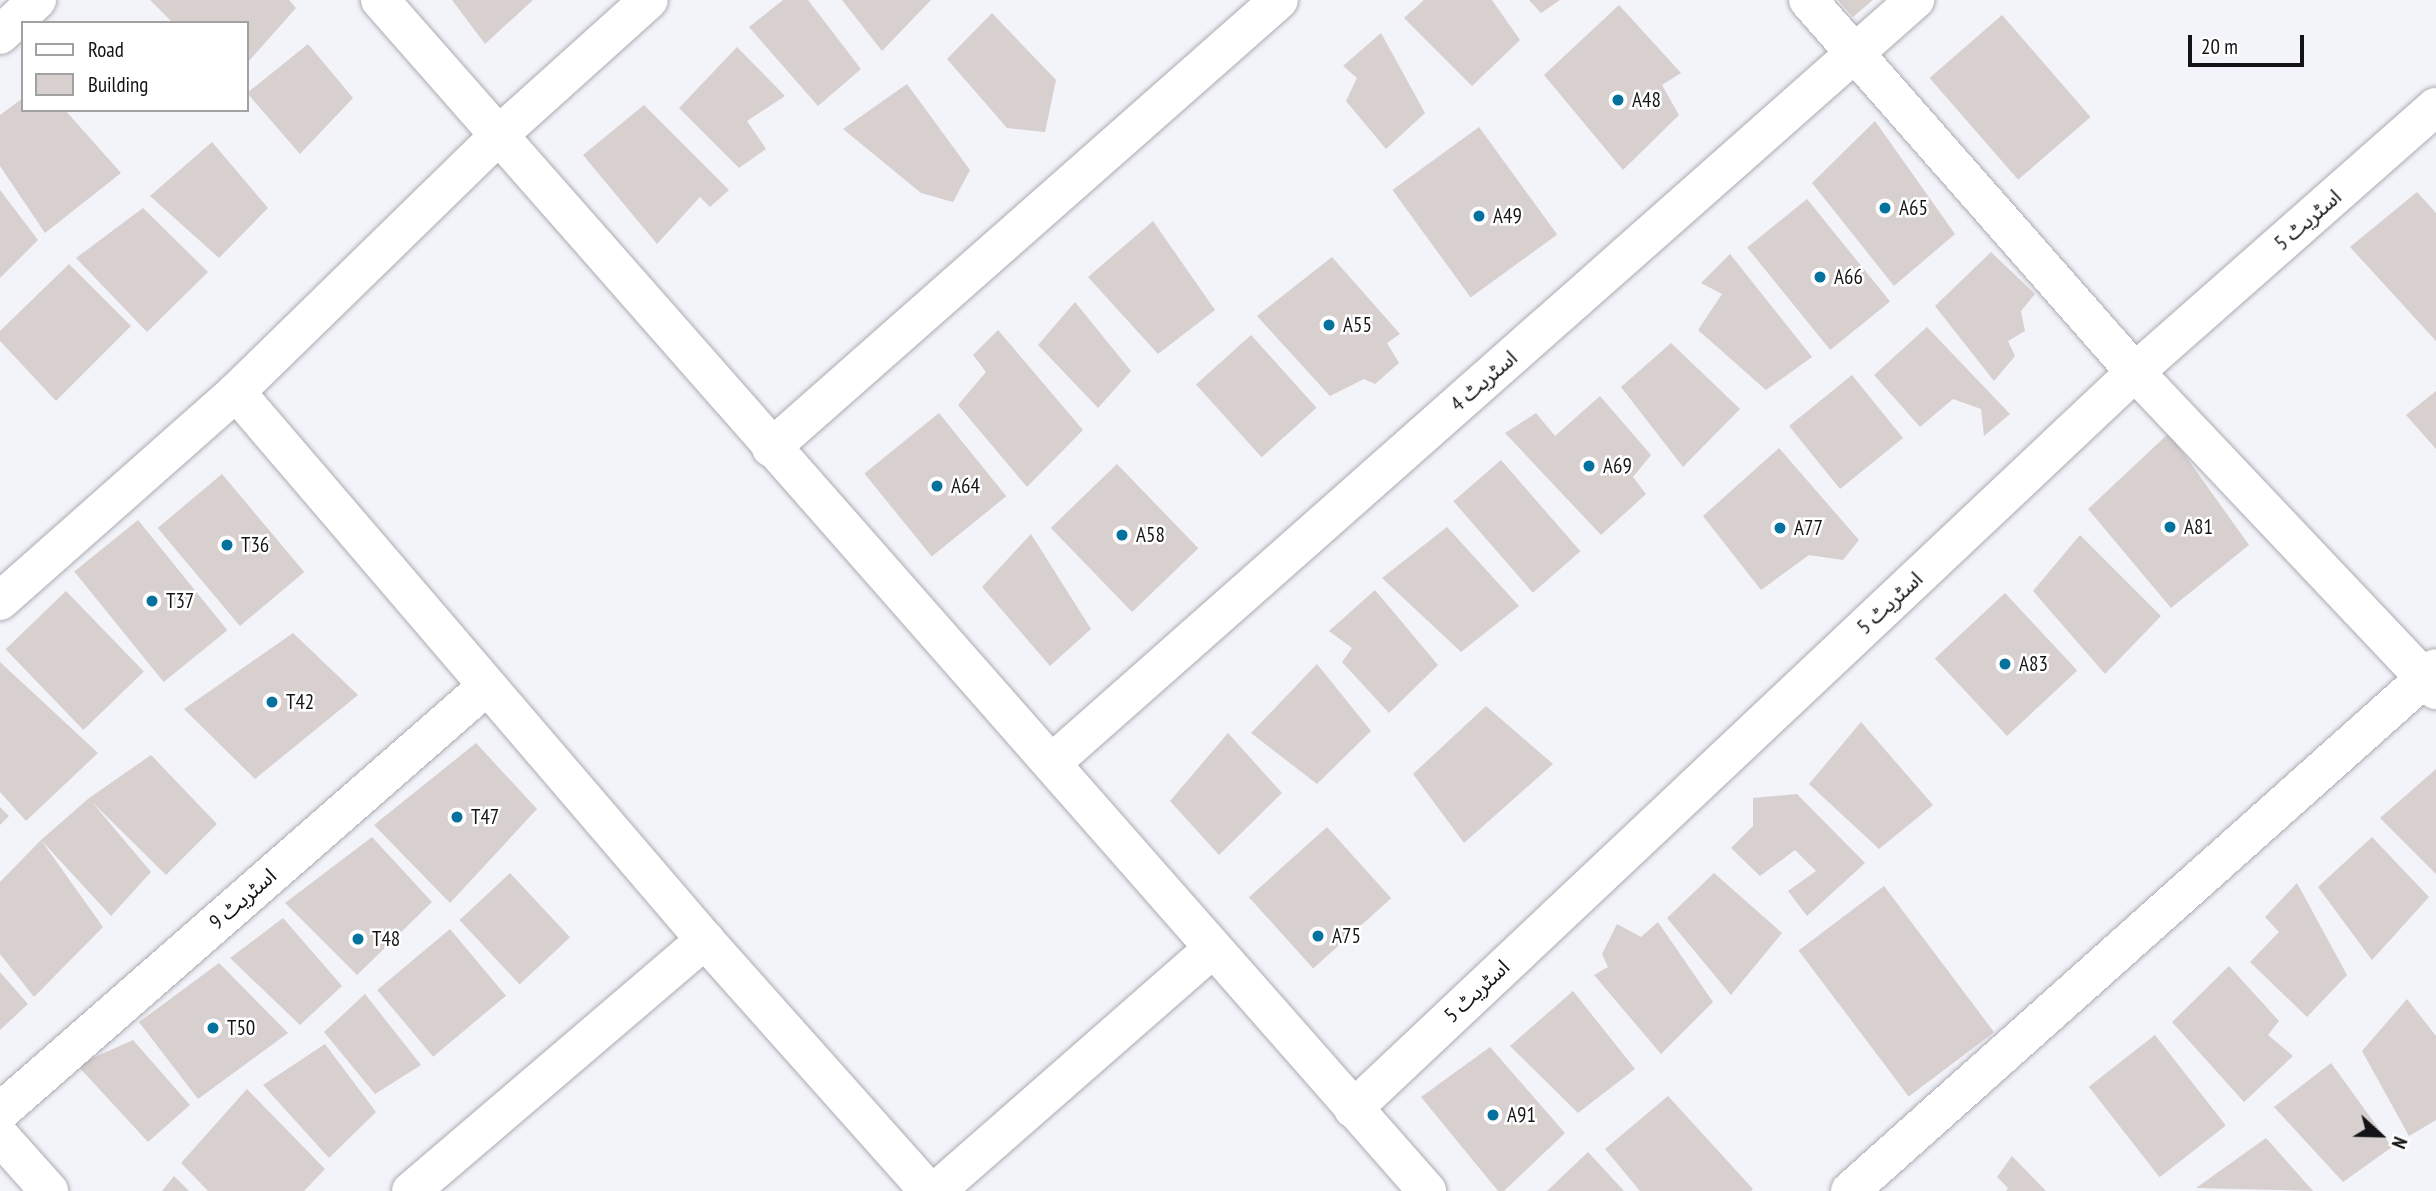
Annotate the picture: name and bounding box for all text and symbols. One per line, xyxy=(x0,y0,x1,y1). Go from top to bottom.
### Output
legend xyxy=(21,21,248,112)
scale bar xyxy=(2191,21,2306,65)
text: 20 m xyxy=(2201,33,2238,60)
text: Road xyxy=(88,36,124,63)
text: Building xyxy=(88,71,148,98)
place label: A48 xyxy=(1632,87,1661,113)
marker: A48 xyxy=(1610,92,1626,108)
street label: اسٹریٹ 5 xyxy=(2270,184,2346,256)
place label: A65 xyxy=(1899,195,1928,221)
marker: A65 xyxy=(1877,200,1893,216)
place label: A49 xyxy=(1493,203,1522,229)
marker: A49 xyxy=(1471,208,1487,224)
place label: A66 xyxy=(1834,264,1863,290)
marker: A66 xyxy=(1812,269,1828,285)
place label: A55 xyxy=(1343,312,1372,338)
marker: A55 xyxy=(1321,317,1337,333)
street label: اسٹریٹ 4 xyxy=(1446,345,1522,417)
place label: A69 xyxy=(1603,453,1632,479)
marker: A69 xyxy=(1581,458,1597,474)
place label: A64 xyxy=(951,473,980,499)
marker: A64 xyxy=(929,478,945,494)
place label: A81 xyxy=(2184,514,2213,540)
place label: A77 xyxy=(1794,515,1823,541)
marker: A81 xyxy=(2162,519,2178,535)
marker: A77 xyxy=(1772,520,1788,536)
place label: A58 xyxy=(1136,522,1165,548)
marker: A58 xyxy=(1114,527,1130,543)
place label: T36 xyxy=(241,532,269,558)
marker: T36 xyxy=(219,537,235,553)
street label: اسٹریٹ 5 xyxy=(1852,566,1928,640)
place label: T37 xyxy=(166,588,194,614)
marker: T37 xyxy=(144,593,160,609)
place label: A83 xyxy=(2019,651,2048,677)
marker: A83 xyxy=(1997,656,2013,672)
place label: T42 xyxy=(286,689,314,715)
marker: T42 xyxy=(264,694,280,710)
place label: T47 xyxy=(471,804,499,830)
marker: T47 xyxy=(449,809,465,825)
street label: اسٹریٹ 9 xyxy=(205,863,281,935)
place label: A75 xyxy=(1332,923,1361,949)
place label: T48 xyxy=(372,926,400,952)
marker: A75 xyxy=(1310,928,1326,944)
marker: T48 xyxy=(350,931,366,947)
street label: اسٹریٹ 5 xyxy=(1439,954,1515,1028)
place label: T50 xyxy=(227,1015,255,1041)
marker: T50 xyxy=(205,1020,221,1036)
north arrow xyxy=(2345,1100,2415,1170)
place label: A91 xyxy=(1507,1102,1536,1128)
marker: A91 xyxy=(1485,1107,1501,1123)
text: N xyxy=(2386,1134,2413,1152)

